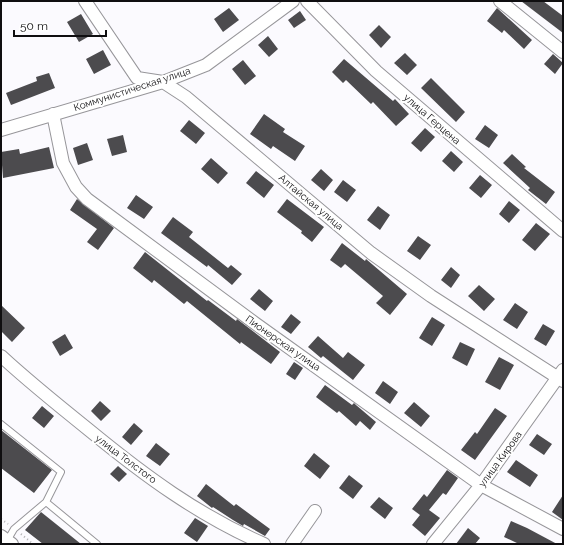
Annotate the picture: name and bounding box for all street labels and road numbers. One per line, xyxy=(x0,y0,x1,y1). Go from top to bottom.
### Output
street label: Коммунистическая улица xyxy=(72,65,192,113)
street label: улица Герцена xyxy=(402,92,462,146)
street label: Алтайская улица xyxy=(277,172,345,232)
street label: Пионерская улица xyxy=(243,313,323,373)
street label: улица Кирова xyxy=(476,429,524,489)
street label: улица Толстого xyxy=(93,433,159,485)

